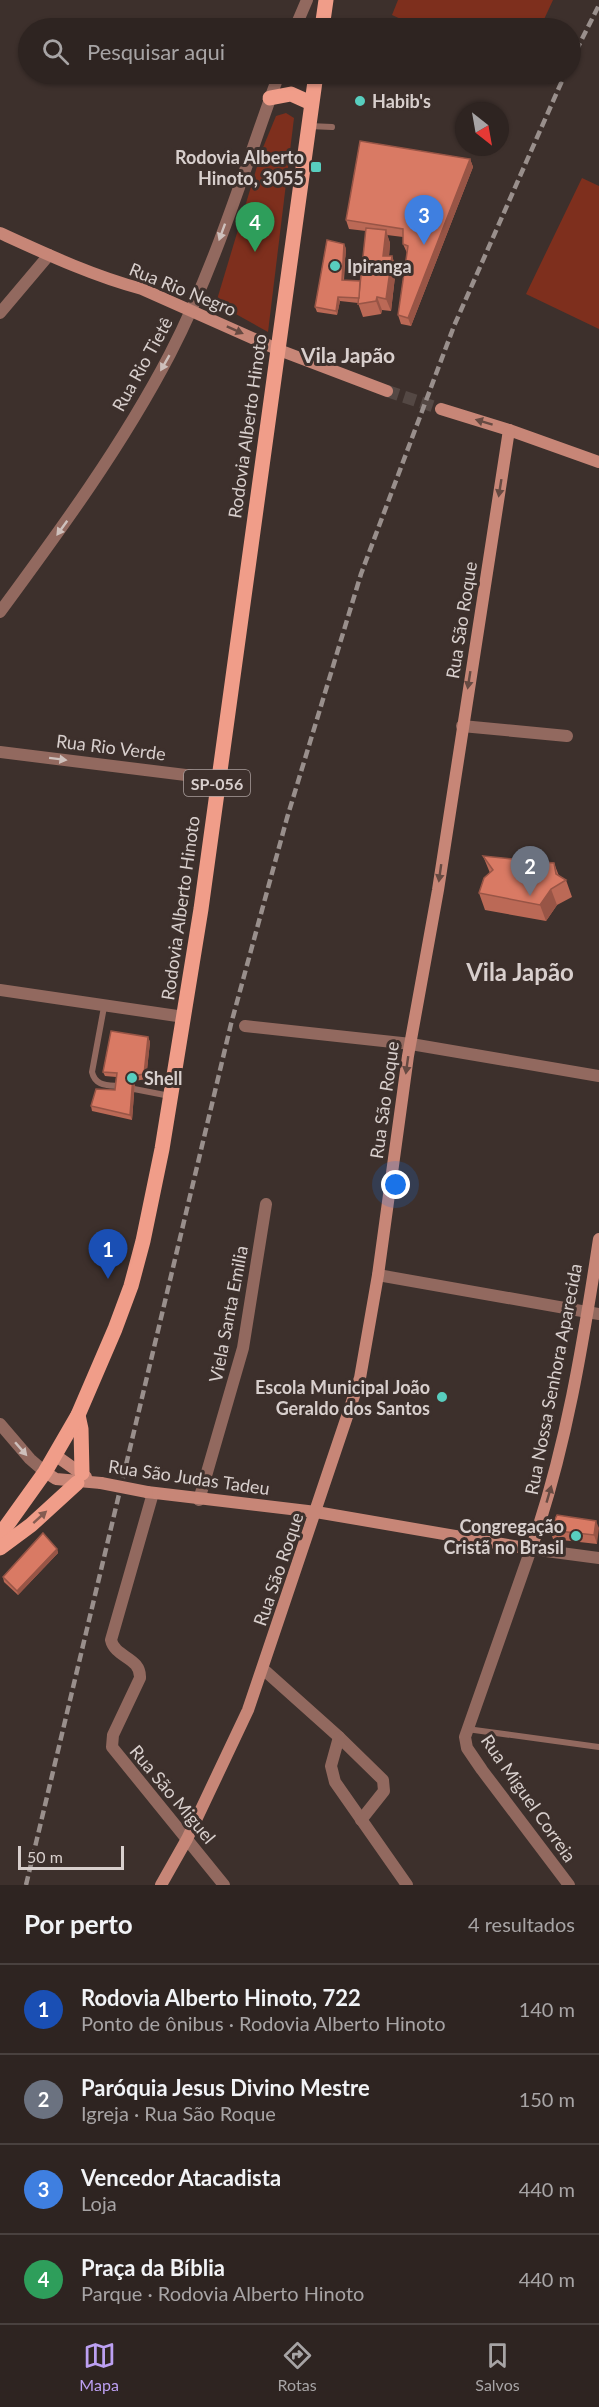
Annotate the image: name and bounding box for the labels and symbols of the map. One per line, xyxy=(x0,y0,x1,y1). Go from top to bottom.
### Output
place label: Habib's xyxy=(372,90,431,112)
marker: Habib's xyxy=(353,94,367,108)
north arrow xyxy=(455,102,509,156)
place label: Rodovia Alberto Hinoto, 3055 xyxy=(175,146,304,189)
marker: Rodovia Alberto Hinoto, 3055 xyxy=(309,160,323,174)
pin: 3 xyxy=(404,196,444,245)
pin: 4 xyxy=(236,202,274,252)
one-way arrow xyxy=(217,223,227,241)
place label: Ipiranga xyxy=(347,255,412,277)
street label: Rua Rio Negro xyxy=(126,258,240,320)
marker: Ipiranga xyxy=(328,259,342,273)
street label: Rua Rio Tietê xyxy=(107,313,177,415)
one-way arrow xyxy=(226,326,244,335)
street label: Rodovia Alberto Hinoto xyxy=(223,332,271,520)
district label: Vila Japão xyxy=(300,342,395,367)
one-way arrow xyxy=(160,354,170,371)
one-way arrow xyxy=(475,417,493,426)
one-way arrow xyxy=(495,478,504,497)
one-way arrow xyxy=(56,519,68,535)
street label: Rua São Roque xyxy=(441,560,481,680)
one-way arrow xyxy=(464,671,473,690)
street label: Rua Rio Verde xyxy=(55,729,167,765)
one-way arrow xyxy=(49,754,68,764)
road number: SP-056 xyxy=(184,770,250,796)
street label: Rodovia Alberto Hinoto xyxy=(156,814,204,1002)
pin: 2 xyxy=(510,846,550,896)
one-way arrow xyxy=(436,864,445,883)
district label: Vila Japão xyxy=(465,957,574,986)
street label: Rua São Roque xyxy=(365,1040,403,1160)
one-way arrow xyxy=(403,1056,412,1075)
place label: Shell xyxy=(144,1067,182,1089)
marker: Shell xyxy=(125,1071,139,1085)
your location xyxy=(381,1170,410,1199)
pin: 1 xyxy=(88,1230,128,1279)
street label: Viela Santa Emilia xyxy=(204,1244,252,1384)
street label: Rua Nossa Senhora Aparecida xyxy=(520,1262,586,1496)
place label: Escola Municipal João Geraldo dos Santos xyxy=(255,1376,430,1419)
marker: Escola Municipal João Geraldo dos Santos xyxy=(435,1390,449,1404)
one-way arrow xyxy=(14,1441,27,1456)
street label: Rua São Judas Tadeu xyxy=(107,1455,271,1499)
one-way arrow xyxy=(545,1485,554,1503)
street label: Rua São Roque xyxy=(248,1509,308,1629)
one-way arrow xyxy=(32,1511,47,1524)
place label: Congregação Cristã no Brasil xyxy=(443,1515,564,1558)
marker: Congregação Cristã no Brasil xyxy=(569,1529,583,1543)
street label: Rua Miguel Correia xyxy=(477,1730,581,1866)
street label: Rua São Miguel xyxy=(125,1740,221,1848)
scale bar xyxy=(18,1843,124,1870)

